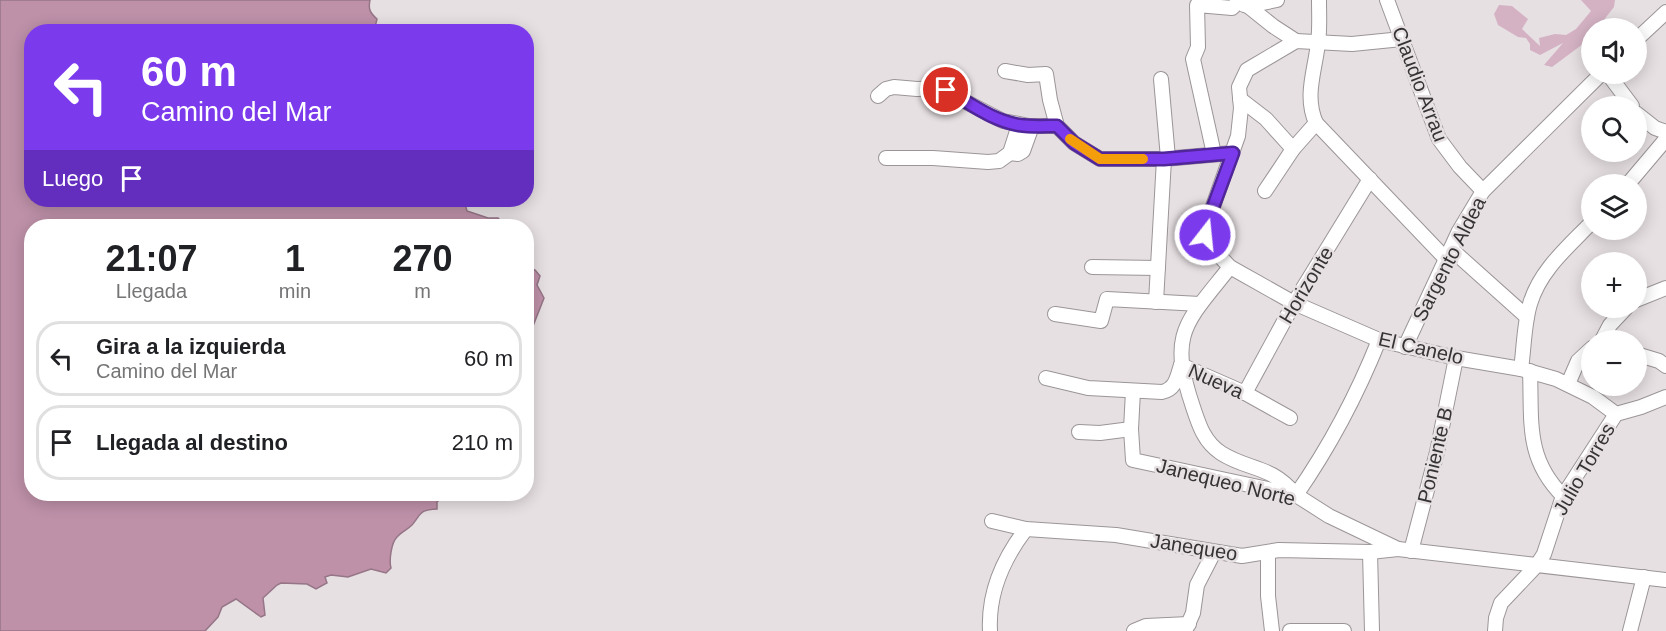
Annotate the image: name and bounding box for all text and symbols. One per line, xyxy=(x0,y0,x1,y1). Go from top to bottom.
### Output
map controls xyxy=(1581,18,1647,396)
button: sound xyxy=(1581,18,1647,84)
street label: Claudio Arrau xyxy=(1388,23,1452,145)
icon: left xyxy=(42,48,120,126)
text: 60 m xyxy=(141,48,237,95)
pin xyxy=(920,64,971,115)
icon: arrive xyxy=(929,73,962,106)
button: search xyxy=(1581,96,1647,162)
text: Camino del Mar xyxy=(141,97,332,127)
icon: arrive xyxy=(115,162,148,195)
text: Luego xyxy=(42,166,103,191)
button: layers xyxy=(1581,174,1647,240)
street label: Sargento Aldea xyxy=(1408,192,1490,325)
position arrow xyxy=(1173,203,1237,267)
text: 21:07 xyxy=(105,238,197,279)
text: 1 xyxy=(285,238,305,279)
text: 270 xyxy=(392,238,453,279)
street label: Horizonte xyxy=(1275,243,1337,327)
button: + xyxy=(1581,252,1647,318)
text: Llegada xyxy=(116,280,187,302)
text: min xyxy=(279,280,311,302)
text: m xyxy=(414,280,431,302)
street label: El Canelo xyxy=(1376,328,1466,368)
button: − xyxy=(1581,330,1647,396)
text: Gira a la izquierda xyxy=(96,334,286,359)
icon: left xyxy=(45,342,78,375)
text: 60 m xyxy=(464,346,513,371)
street label: Nueva xyxy=(1185,359,1248,403)
text: Camino del Mar xyxy=(96,360,237,382)
street label: Poniente B xyxy=(1413,405,1457,505)
street label: Julio Torres xyxy=(1549,419,1619,519)
icon: arrive xyxy=(45,426,78,459)
text: Llegada al destino xyxy=(96,430,288,455)
text: 210 m xyxy=(452,430,513,455)
street label: Janequeo Norte xyxy=(1154,454,1298,510)
street label: Janequeo xyxy=(1149,529,1239,565)

